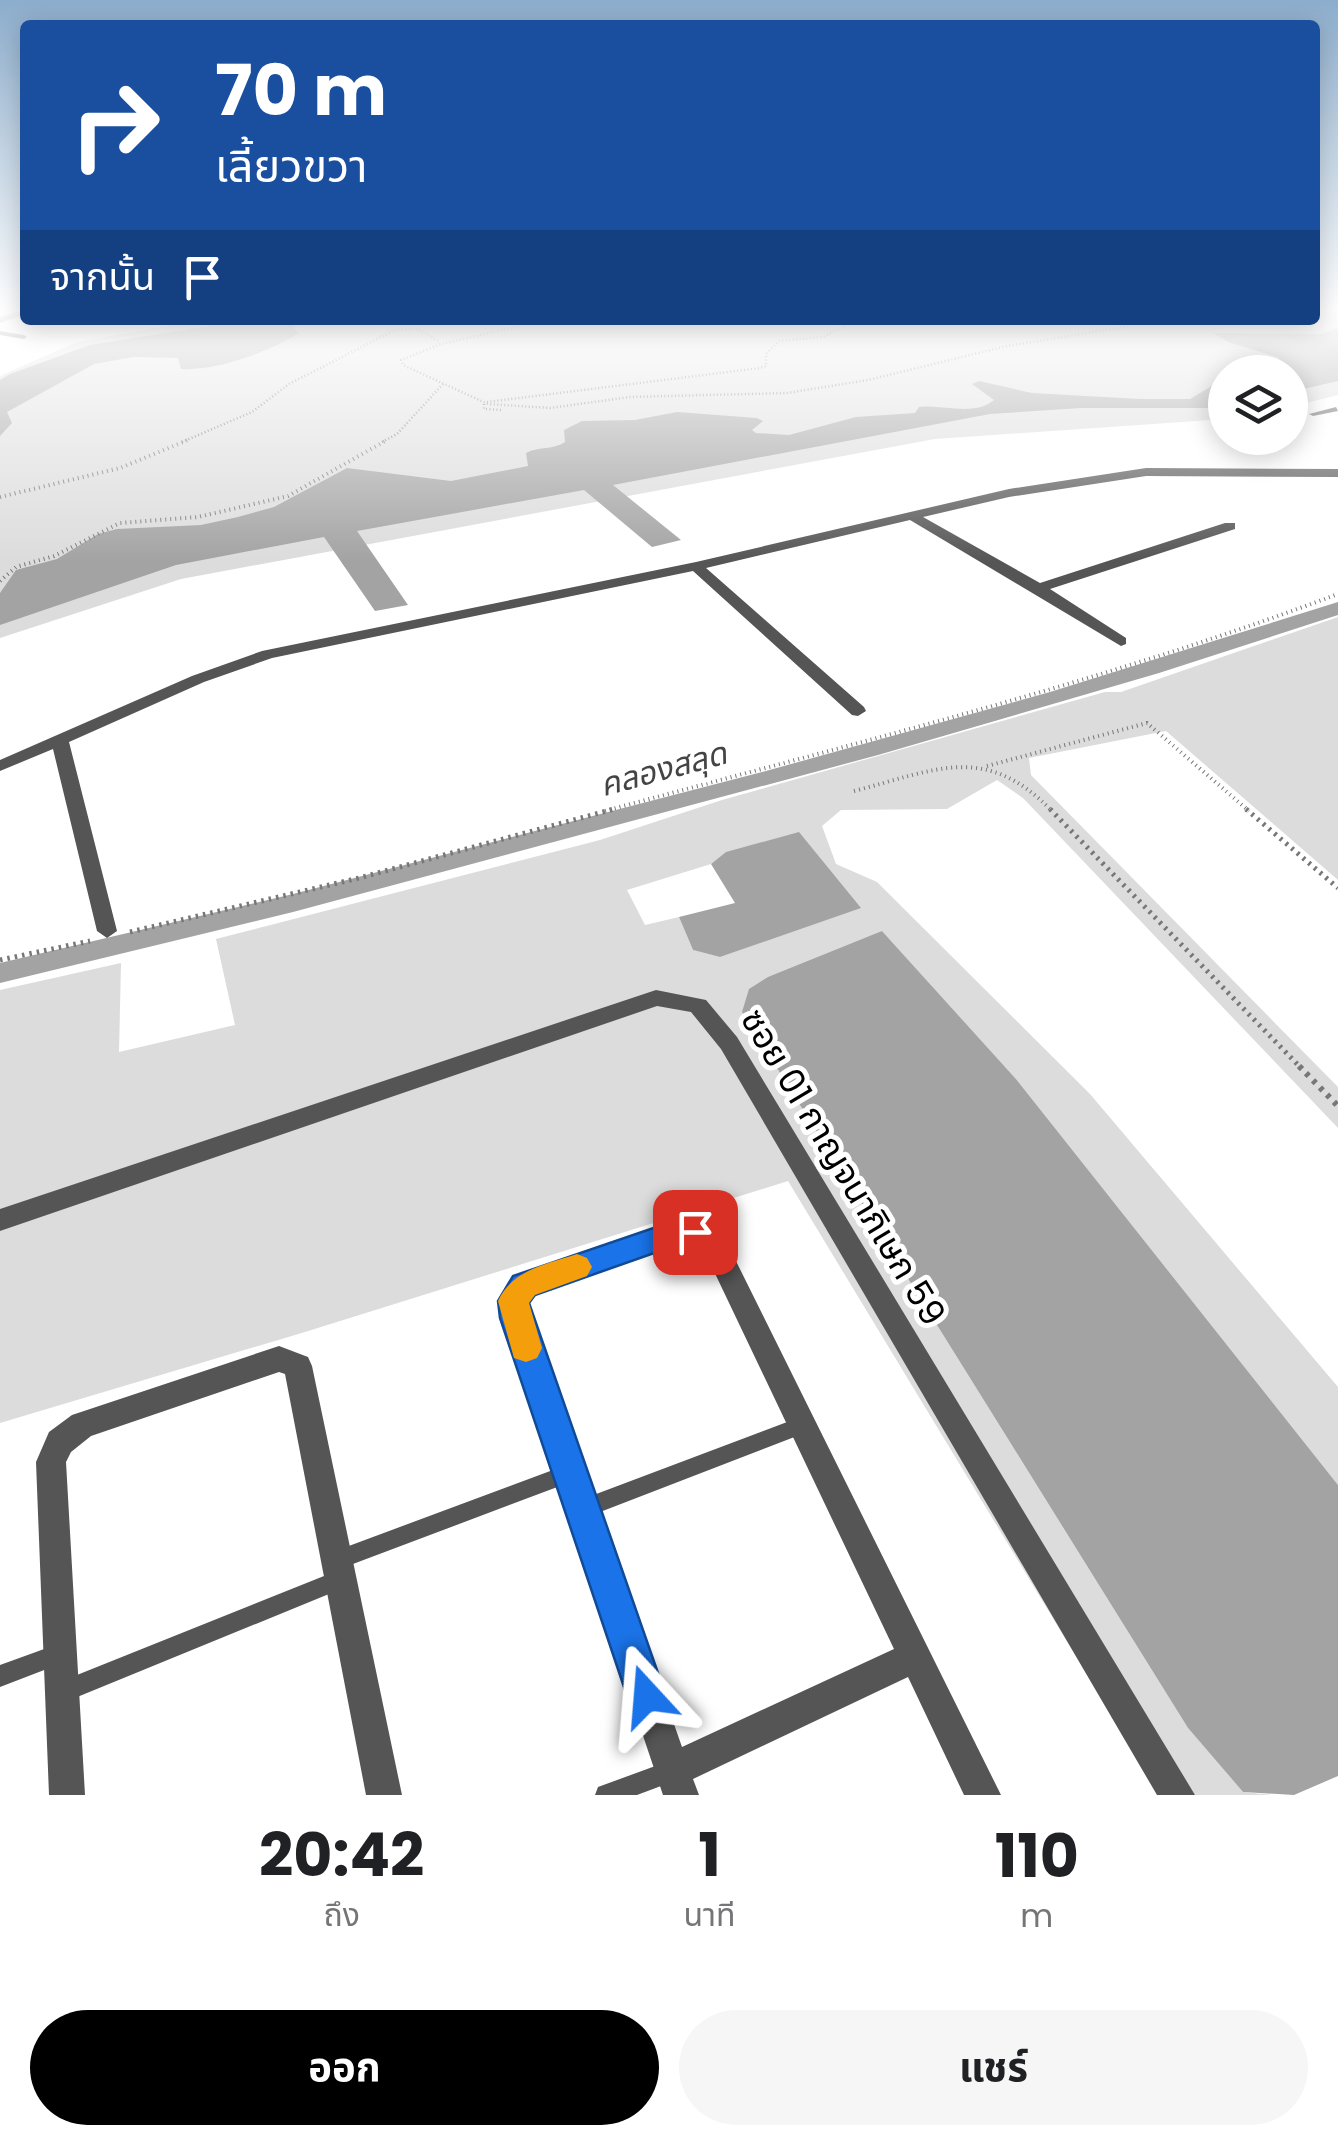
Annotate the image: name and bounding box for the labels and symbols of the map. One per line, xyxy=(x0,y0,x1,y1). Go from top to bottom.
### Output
water label: คลองสลุด xyxy=(594,730,733,807)
street label: ซอย 01 กาญจนาภิเษก 59 xyxy=(729,999,957,1334)
pin xyxy=(653,1190,738,1275)
position arrow xyxy=(595,1644,699,1748)

